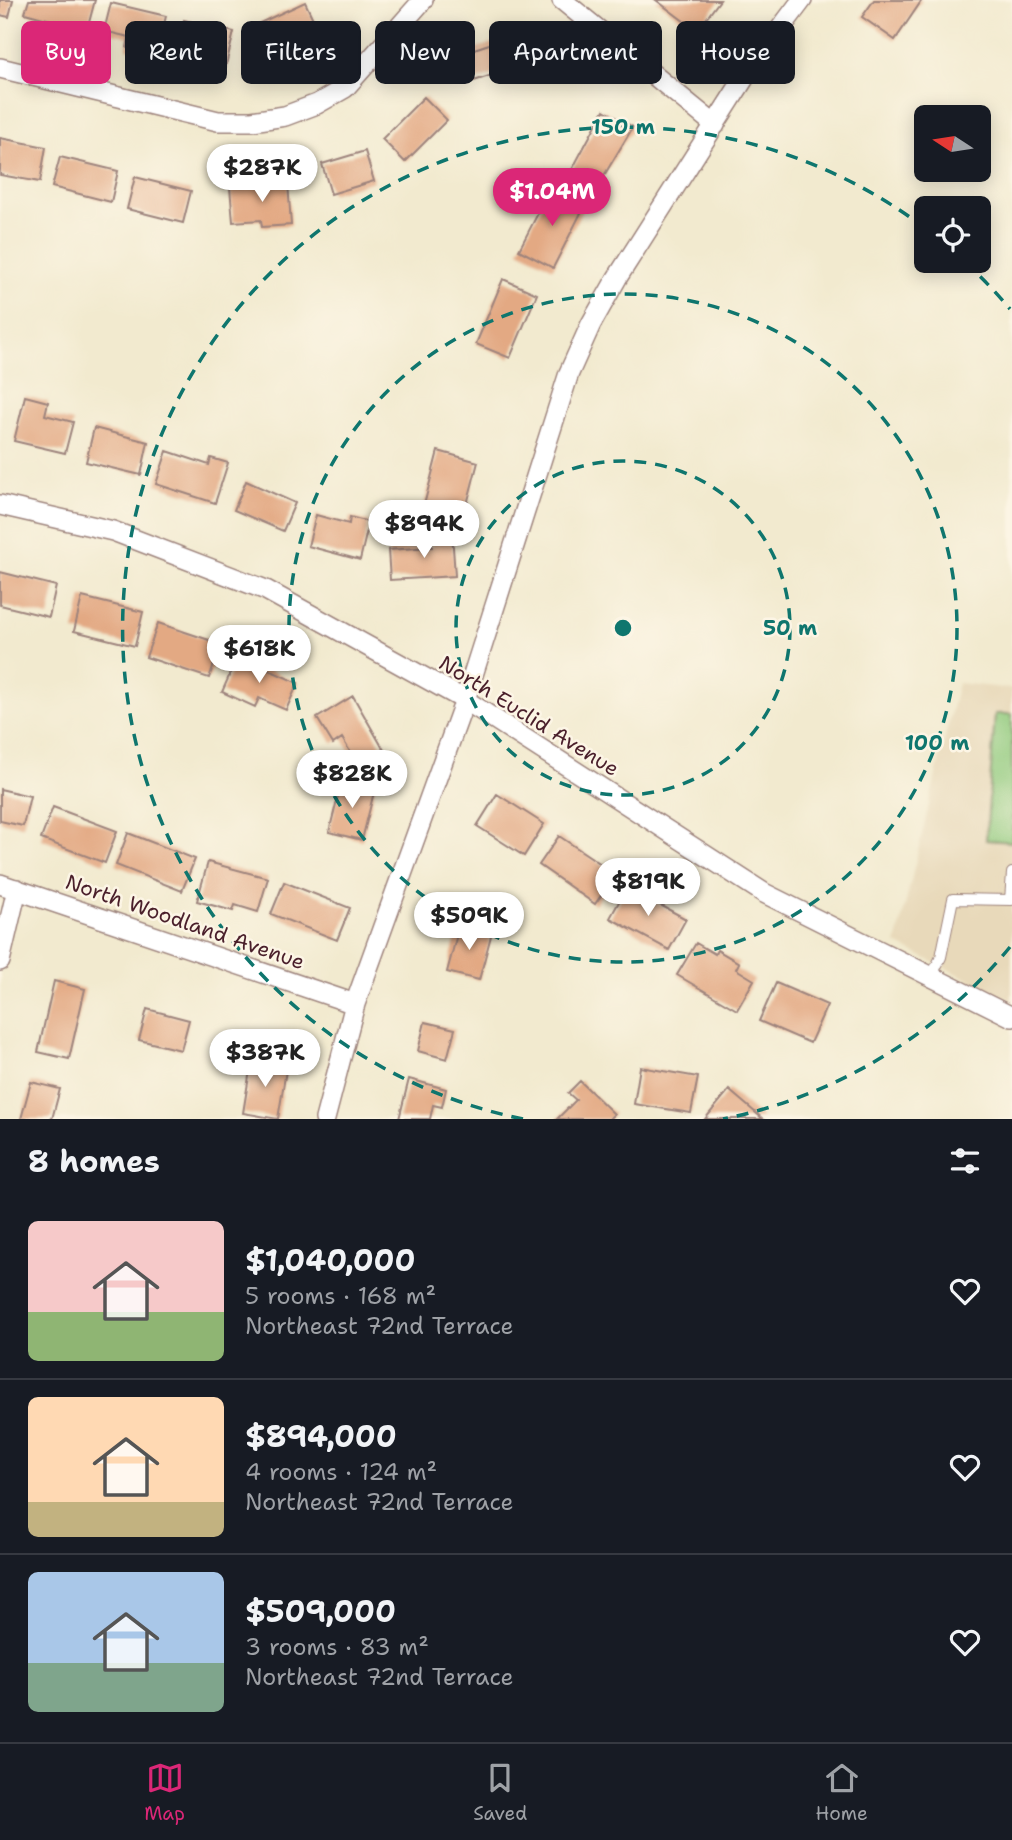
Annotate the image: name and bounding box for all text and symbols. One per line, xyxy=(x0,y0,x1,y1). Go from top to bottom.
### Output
chip: Buy xyxy=(21,21,111,84)
chip: Rent xyxy=(125,21,227,84)
chip: Filters xyxy=(241,21,361,84)
chip: New xyxy=(375,21,475,84)
chip: Apartment xyxy=(489,21,662,84)
chip: House xyxy=(676,21,795,84)
north arrow xyxy=(914,105,990,182)
map controls xyxy=(914,105,991,273)
text: 150 m xyxy=(591,113,655,141)
pin: $287K xyxy=(213,144,311,204)
text: $287K xyxy=(223,152,301,182)
pin: $1.04M xyxy=(495,168,609,228)
text: $1.04M xyxy=(509,176,595,206)
button: locate xyxy=(914,196,991,273)
pin: $894K xyxy=(375,500,473,560)
text: $894K xyxy=(384,508,464,538)
text: 50 m xyxy=(763,614,817,642)
centre of rings xyxy=(611,616,635,640)
pin: $618K xyxy=(210,626,308,685)
text: $618K xyxy=(223,633,295,663)
street label: North Euclid Avenue xyxy=(434,649,624,783)
text: 100 m xyxy=(905,729,969,757)
pin: $828K xyxy=(303,750,401,810)
text: $828K xyxy=(312,758,392,788)
pin: $819K xyxy=(599,858,697,918)
text: $819K xyxy=(611,866,685,896)
street label: North Woodland Avenue xyxy=(62,868,308,976)
pin: $509K xyxy=(420,892,518,952)
text: $509K xyxy=(430,900,508,930)
pin: $387K xyxy=(216,1030,314,1089)
text: $387K xyxy=(225,1037,305,1067)
text: 8 homes xyxy=(28,1141,160,1182)
icon: filters xyxy=(946,1142,984,1180)
text: $1,040,000 xyxy=(245,1240,416,1281)
icon: home xyxy=(84,1249,168,1333)
icon: heart xyxy=(946,1272,984,1310)
text: 5 rooms · 168 m² xyxy=(245,1281,436,1311)
text: Northeast 72nd Terrace xyxy=(245,1311,514,1341)
text: $894,000 xyxy=(245,1416,397,1457)
icon: home xyxy=(84,1425,168,1509)
icon: heart xyxy=(946,1448,984,1486)
text: 4 rooms · 124 m² xyxy=(245,1457,437,1487)
text: Northeast 72nd Terrace xyxy=(245,1487,514,1517)
text: $509,000 xyxy=(245,1591,396,1632)
icon: home xyxy=(84,1600,168,1684)
icon: heart xyxy=(946,1623,984,1661)
text: 3 rooms · 83 m² xyxy=(245,1632,429,1662)
text: Northeast 72nd Terrace xyxy=(245,1662,514,1692)
tab: Map xyxy=(144,1759,185,1826)
tab: Saved xyxy=(473,1759,527,1826)
tab: Home xyxy=(816,1759,868,1826)

